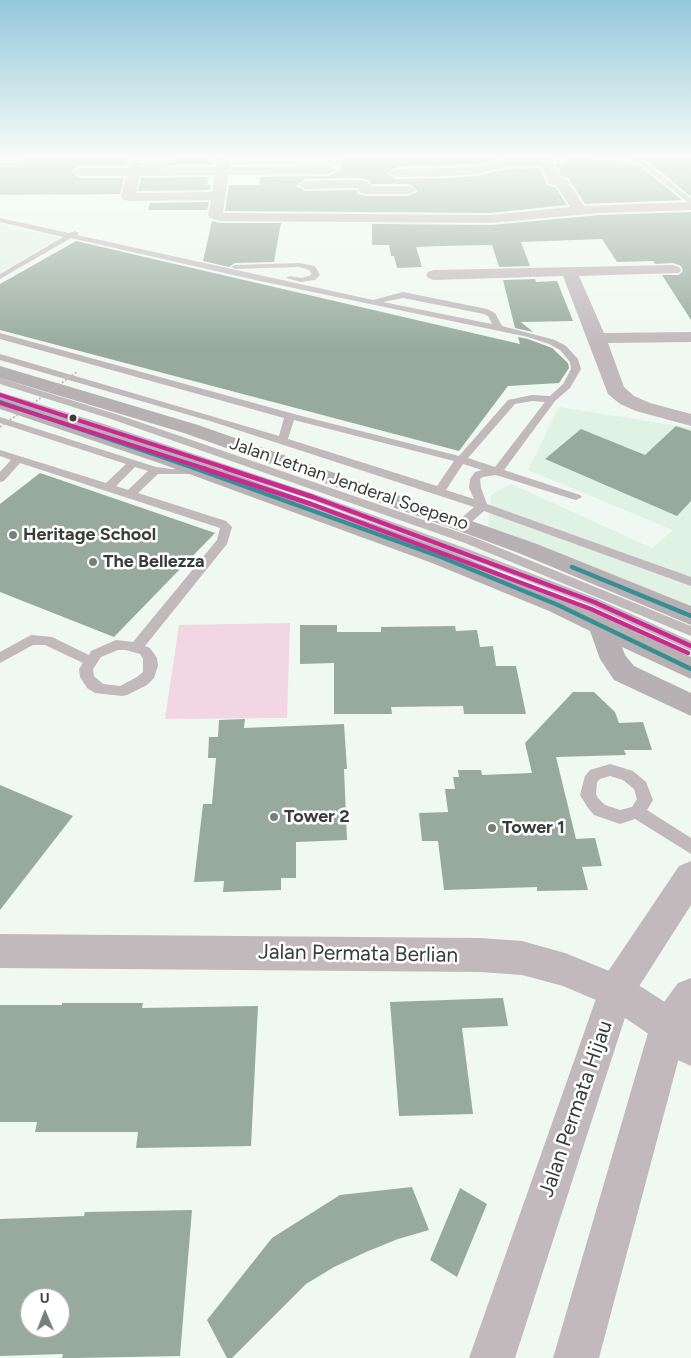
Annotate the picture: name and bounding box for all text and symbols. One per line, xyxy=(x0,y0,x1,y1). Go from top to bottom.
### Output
unlabelled marker xyxy=(68,413,78,423)
street label: Jalan Letnan Jenderal Soepeno xyxy=(227,433,471,535)
place label: Heritage School xyxy=(23,524,156,546)
marker: Heritage School xyxy=(7,529,19,541)
place label: The Bellezza xyxy=(103,551,205,573)
marker: The Bellezza xyxy=(87,556,99,568)
place label: Tower 2 xyxy=(284,806,350,828)
marker: Tower 2 xyxy=(268,811,280,823)
place label: Tower 1 xyxy=(502,817,565,839)
marker: Tower 1 xyxy=(486,822,498,834)
street label: Jalan Permata Berlian xyxy=(258,940,458,968)
street label: Jalan Permata Hijau xyxy=(534,1017,618,1201)
north arrow xyxy=(20,1288,70,1338)
text: U xyxy=(40,1290,50,1307)

